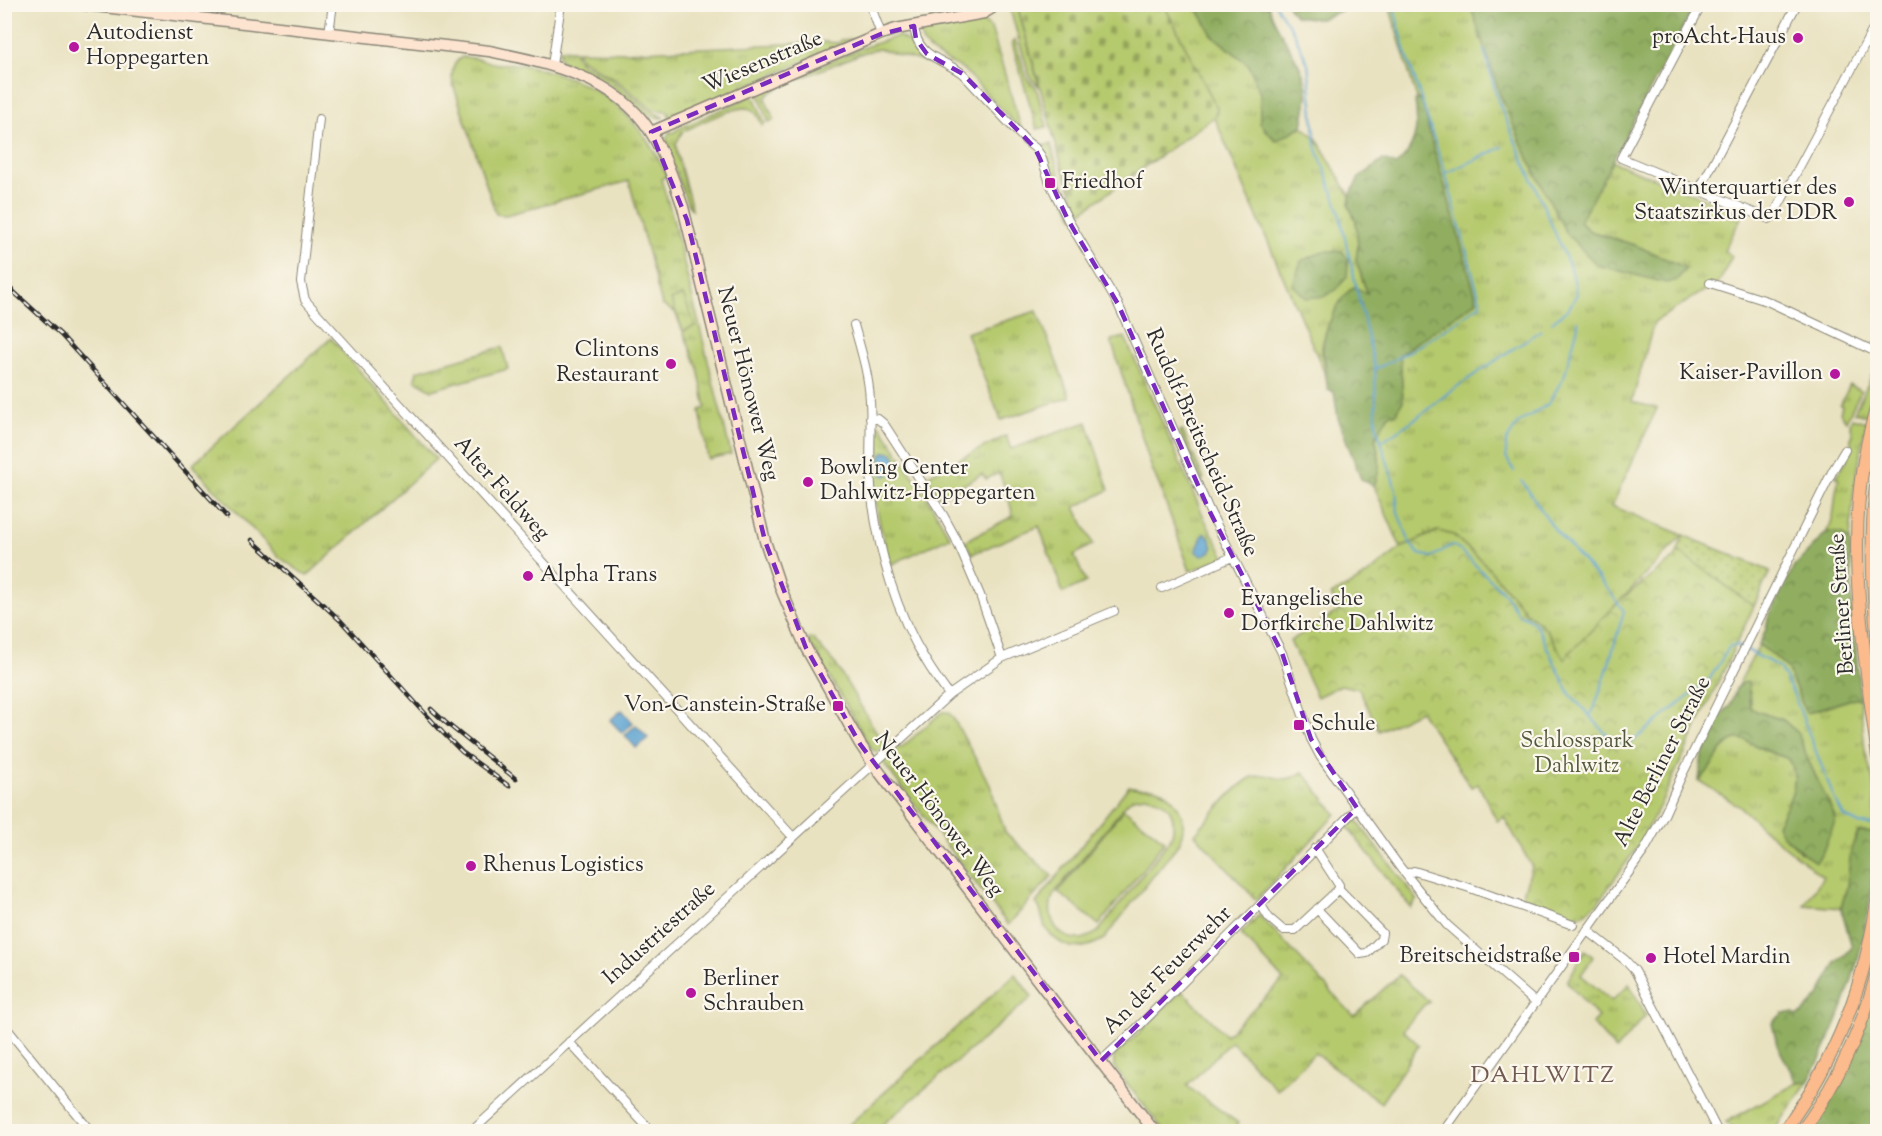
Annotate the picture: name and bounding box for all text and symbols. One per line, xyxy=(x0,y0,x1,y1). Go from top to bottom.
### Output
place label: Autodienst Hoppegarten xyxy=(86,18,209,75)
place label: proAcht-Haus xyxy=(1652,22,1786,54)
street label: Wiesenstraße xyxy=(698,23,828,103)
marker: proAcht-Haus xyxy=(1791,31,1805,45)
marker: Autodienst Hoppegarten xyxy=(67,40,81,54)
place label: Friedhof xyxy=(1062,167,1145,199)
place label: Winterquartier des Staatszirkus der DDR xyxy=(1634,173,1837,230)
marker: Friedhof xyxy=(1043,176,1057,190)
marker: Winterquartier des Staatszirkus der DDR xyxy=(1842,195,1856,209)
street label: Neuer Hönower Weg xyxy=(707,283,787,485)
street label: Rudolf-Breitscheid-Straße xyxy=(1136,324,1266,562)
place label: Clintons Restaurant xyxy=(556,335,659,392)
marker: Clintons Restaurant xyxy=(664,357,678,371)
place label: Kaiser-Pavillon xyxy=(1679,358,1823,390)
marker: Kaiser-Pavillon xyxy=(1828,367,1842,381)
street label: Alter Feldweg xyxy=(445,429,557,549)
place label: Bowling Center Dahlwitz-Hoppegarten xyxy=(820,453,1036,510)
marker: Bowling Center Dahlwitz-Hoppegarten xyxy=(801,475,815,489)
street label: Berliner Straße xyxy=(1822,532,1864,676)
place label: Alpha Trans xyxy=(540,560,657,592)
marker: Alpha Trans xyxy=(521,569,535,583)
place label: Evangelische Dorfkirche Dahlwitz xyxy=(1241,584,1434,641)
marker: Evangelische Dorfkirche Dahlwitz xyxy=(1222,606,1236,620)
street label: Alte Berliner Straße xyxy=(1606,671,1720,853)
place label: Von-Canstein-Straße xyxy=(624,690,826,722)
marker: Von-Canstein-Straße xyxy=(831,699,845,713)
place label: Schule xyxy=(1311,709,1375,741)
marker: Schule xyxy=(1292,718,1306,732)
street label: Neuer Hönower Weg xyxy=(865,726,1011,904)
park label: Schlosspark Dahlwitz xyxy=(1520,726,1634,783)
place label: Rhenus Logistics xyxy=(483,850,644,882)
marker: Rhenus Logistics xyxy=(464,859,478,873)
street label: Industriestraße xyxy=(596,875,724,993)
street label: An der Feuerwehr xyxy=(1096,899,1240,1043)
place label: Breitscheidstraße xyxy=(1400,941,1562,973)
place label: Hotel Mardin xyxy=(1663,942,1791,974)
marker: Breitscheidstraße xyxy=(1567,950,1581,964)
marker: Hotel Mardin xyxy=(1644,951,1658,965)
place label: Berliner Schrauben xyxy=(703,964,804,1021)
marker: Berliner Schrauben xyxy=(684,986,698,1000)
district label: DAHLWITZ xyxy=(1471,1059,1615,1093)

